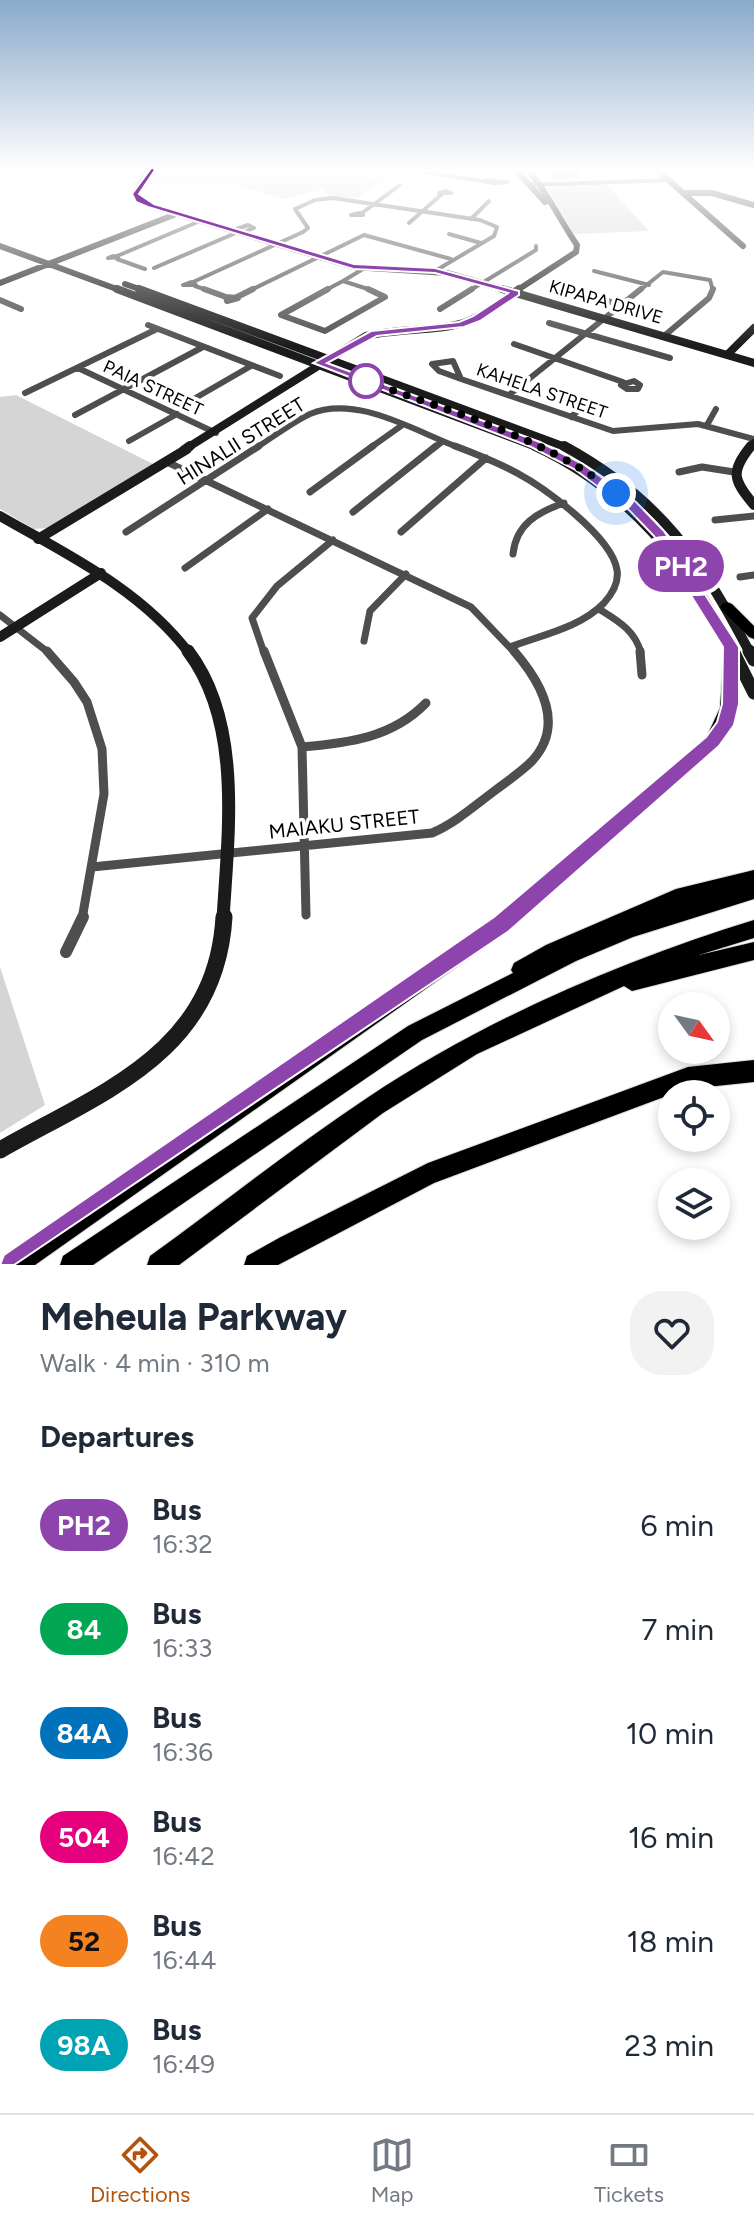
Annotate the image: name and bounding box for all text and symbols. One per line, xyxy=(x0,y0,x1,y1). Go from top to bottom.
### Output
street label: KIPAPA DRIVE xyxy=(547,275,665,329)
street label: PAIA STREET xyxy=(100,355,206,421)
street label: KAHELA STREET xyxy=(474,358,610,424)
unlabelled marker xyxy=(349,364,383,398)
street label: HINALII STREET xyxy=(173,392,309,490)
your location xyxy=(596,473,636,513)
line badge: PH2 xyxy=(635,540,727,592)
text: PH2 xyxy=(654,549,708,583)
street label: MAIAKU STREET xyxy=(268,804,420,844)
north arrow xyxy=(658,992,730,1064)
map controls xyxy=(658,992,730,1240)
button: locate xyxy=(658,1080,730,1152)
button: layers xyxy=(658,1168,730,1240)
button: heart xyxy=(630,1291,714,1375)
text: Meheula Parkway xyxy=(40,1294,347,1340)
text: Walk · 4 min · 310 m xyxy=(40,1347,270,1379)
text: Departures xyxy=(40,1418,194,1455)
text: Bus xyxy=(152,1491,201,1528)
text: 6 min xyxy=(640,1507,714,1544)
text: PH2 xyxy=(57,1508,111,1542)
text: 16:32 xyxy=(152,1528,213,1560)
text: Bus xyxy=(152,1595,201,1632)
text: 7 min xyxy=(641,1611,714,1648)
text: 84 xyxy=(67,1612,101,1646)
text: 16:33 xyxy=(152,1632,212,1664)
text: Bus xyxy=(152,1699,201,1736)
text: 10 min xyxy=(626,1715,714,1752)
text: 84A xyxy=(57,1716,111,1750)
text: 16:36 xyxy=(152,1736,213,1768)
text: Bus xyxy=(152,1803,201,1840)
text: 16 min xyxy=(628,1819,714,1856)
text: 504 xyxy=(58,1820,110,1854)
text: 16:42 xyxy=(152,1840,215,1872)
text: Bus xyxy=(152,1907,201,1944)
text: 18 min xyxy=(627,1923,714,1960)
text: 52 xyxy=(68,1924,100,1958)
text: 16:44 xyxy=(152,1944,216,1976)
text: Bus xyxy=(152,2011,201,2048)
text: 23 min xyxy=(624,2027,714,2064)
text: 98A xyxy=(57,2028,111,2062)
text: 16:49 xyxy=(152,2048,215,2080)
tab: Directions xyxy=(90,2133,190,2208)
tab: Map xyxy=(370,2133,414,2208)
tab: Tickets xyxy=(594,2133,664,2208)

